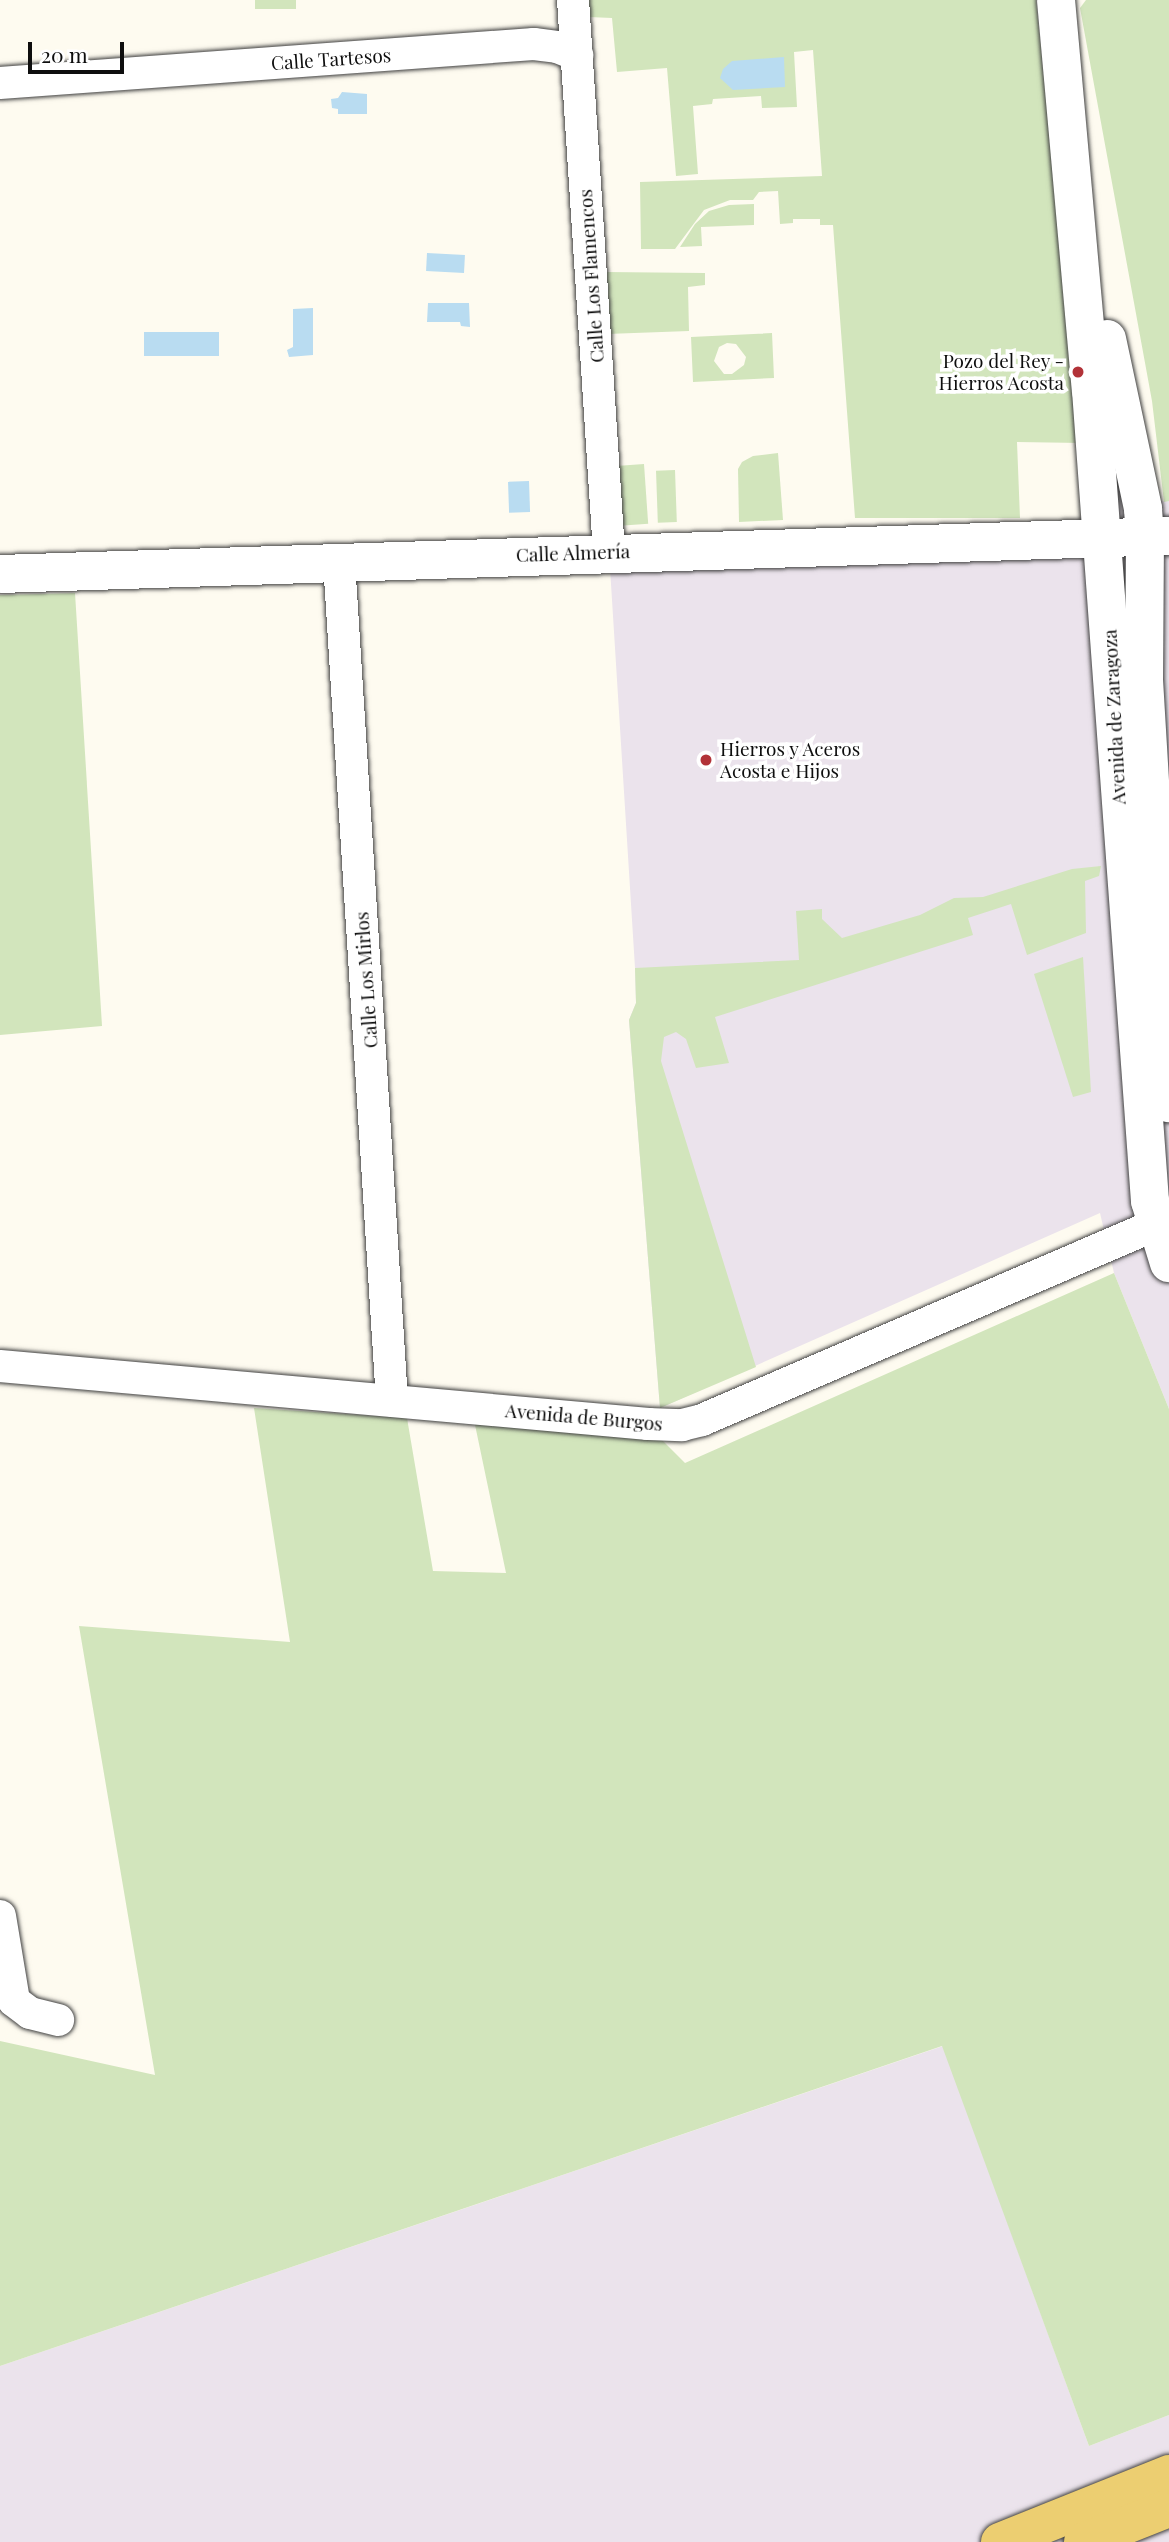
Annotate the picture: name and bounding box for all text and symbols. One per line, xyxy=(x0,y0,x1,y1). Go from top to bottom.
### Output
scale bar xyxy=(32,28,128,72)
text: 20 m xyxy=(41,40,88,68)
street label: Calle Tartesos xyxy=(270,43,392,75)
street label: Calle Los Flamencos xyxy=(574,188,608,364)
place label: Pozo del Rey - Hierros Acosta xyxy=(938,350,1064,394)
marker: Pozo del Rey - Hierros Acosta xyxy=(1070,364,1086,380)
street label: Calle Almería xyxy=(515,540,631,566)
street label: Avenida de Zaragoza xyxy=(1098,629,1130,805)
place label: Hierros y Aceros Acosta e Hijos xyxy=(720,738,862,782)
marker: Hierros y Aceros Acosta e Hijos xyxy=(698,752,714,768)
street label: Calle Los Mirlos xyxy=(350,911,382,1049)
street label: Avenida de Burgos xyxy=(504,1399,664,1435)

